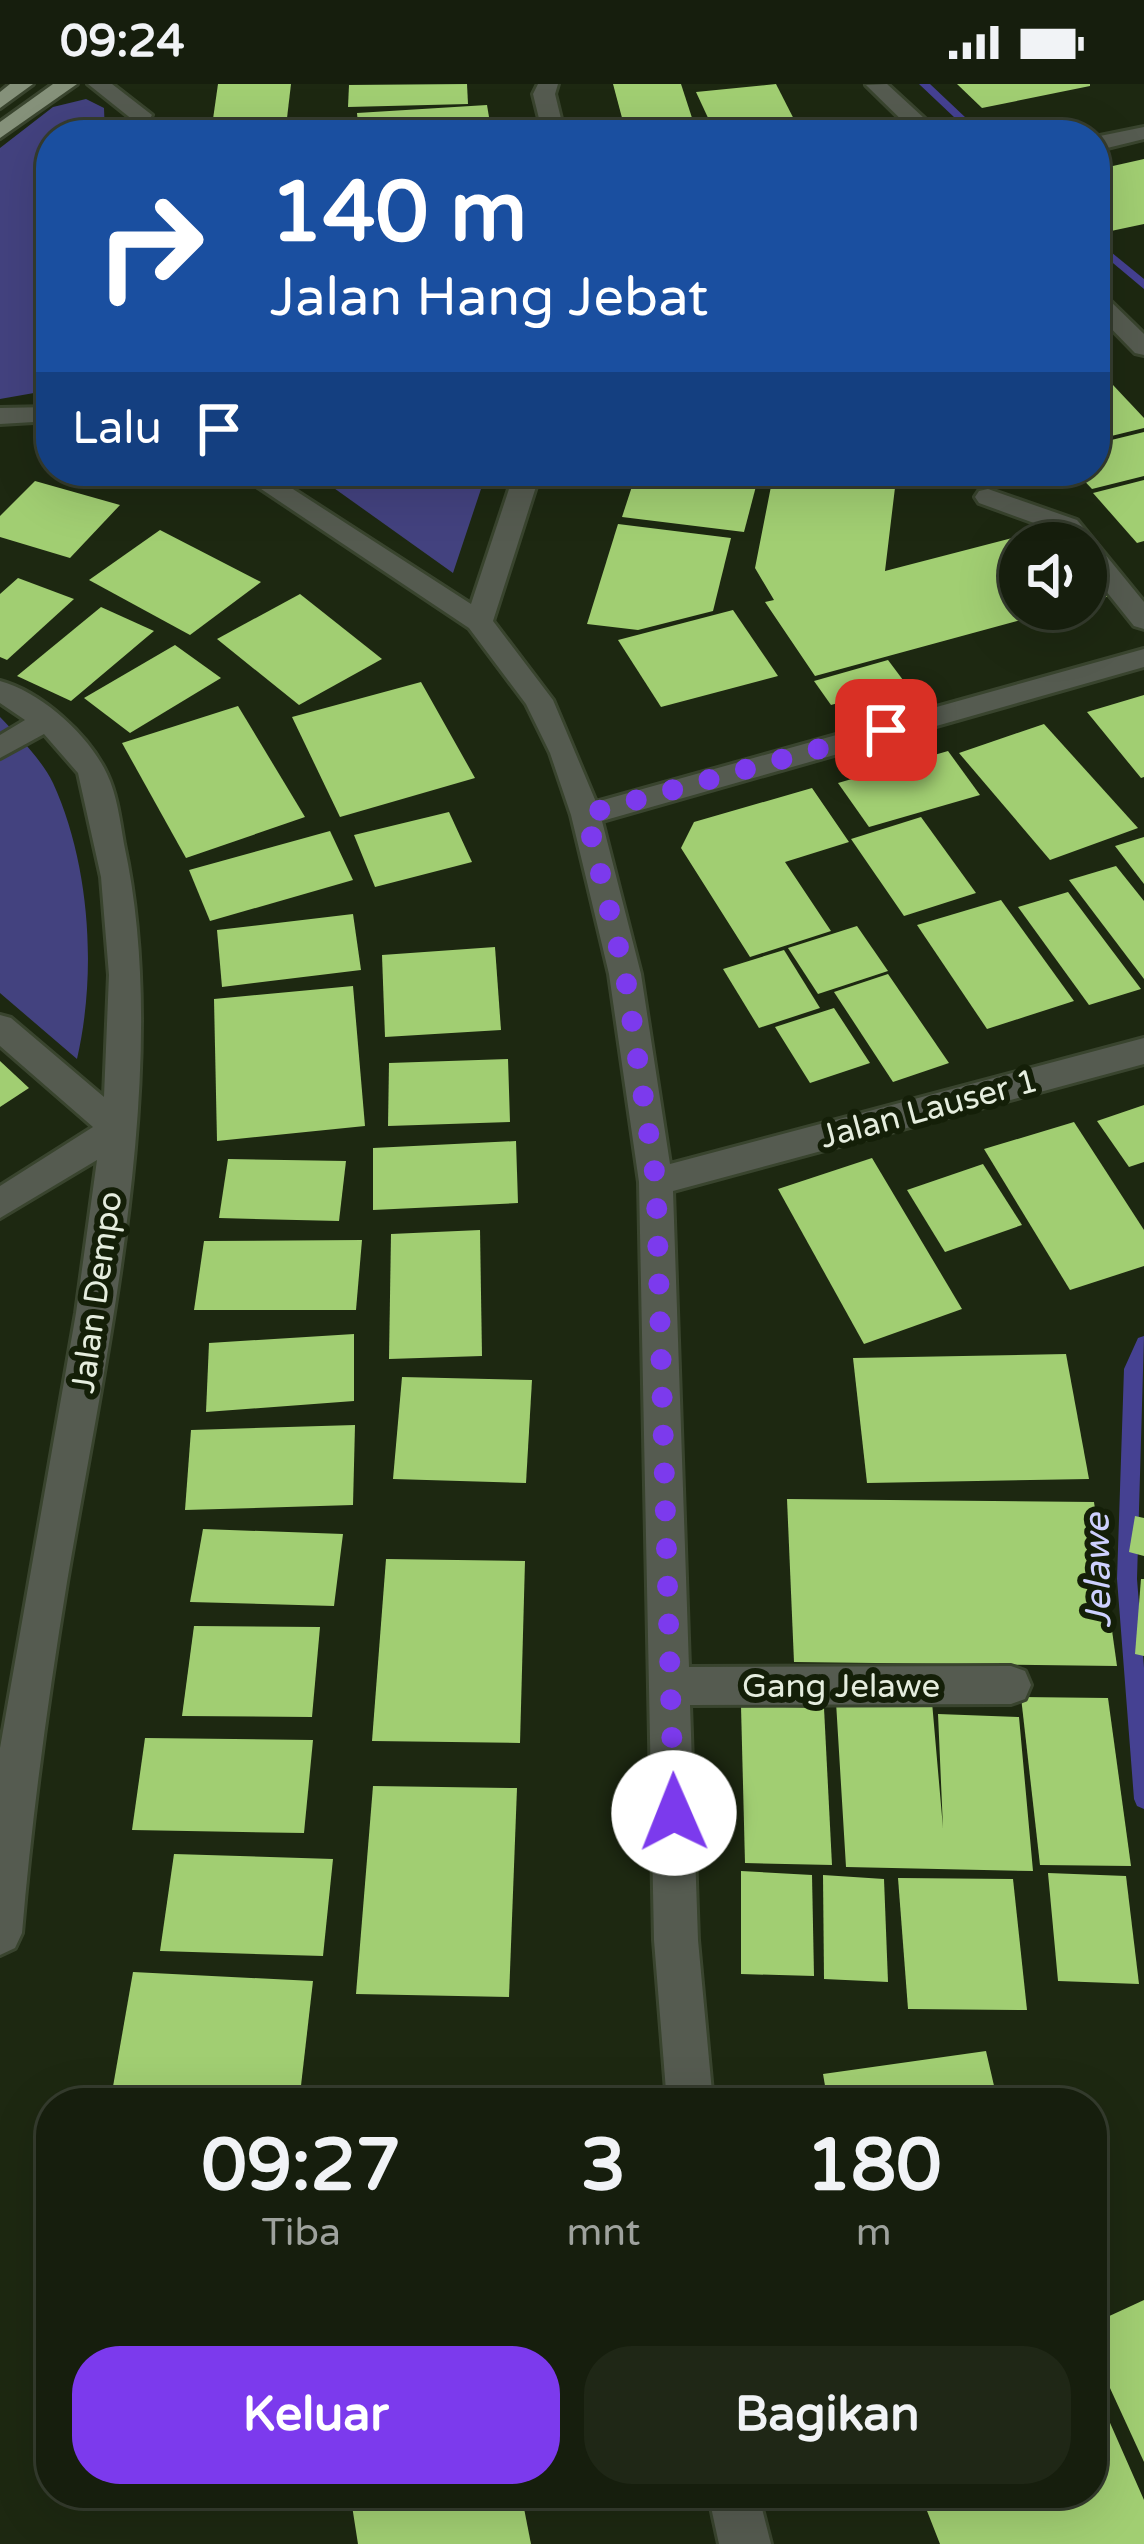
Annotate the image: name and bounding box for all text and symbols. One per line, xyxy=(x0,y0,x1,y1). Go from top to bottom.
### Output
text: 09:24 xyxy=(60,15,185,69)
text: 140 m xyxy=(270,163,527,264)
icon: right xyxy=(72,168,228,324)
text: Jalan Hang Jebat xyxy=(270,265,708,330)
icon: arrive xyxy=(186,396,252,462)
text: Lalu xyxy=(72,402,162,456)
map controls xyxy=(999,522,1107,630)
button: sound xyxy=(999,522,1107,630)
pin xyxy=(835,679,937,781)
icon: arrive xyxy=(853,697,919,763)
street label: Jalan Lauser 1 xyxy=(816,1061,1042,1157)
street label: Jalan Dempo xyxy=(64,1189,130,1395)
water label: Jelawe xyxy=(1075,1512,1120,1629)
street label: Gang Jelawe xyxy=(742,1667,940,1706)
position arrow xyxy=(611,1750,737,1876)
text: 09:27 xyxy=(201,2123,401,2210)
text: 3 xyxy=(581,2123,626,2210)
text: 180 xyxy=(806,2123,942,2210)
text: Tiba xyxy=(261,2209,341,2256)
text: mnt xyxy=(566,2209,640,2256)
text: m xyxy=(856,2209,892,2256)
button: Keluar xyxy=(72,2346,560,2484)
button: Bagikan xyxy=(584,2346,1071,2484)

